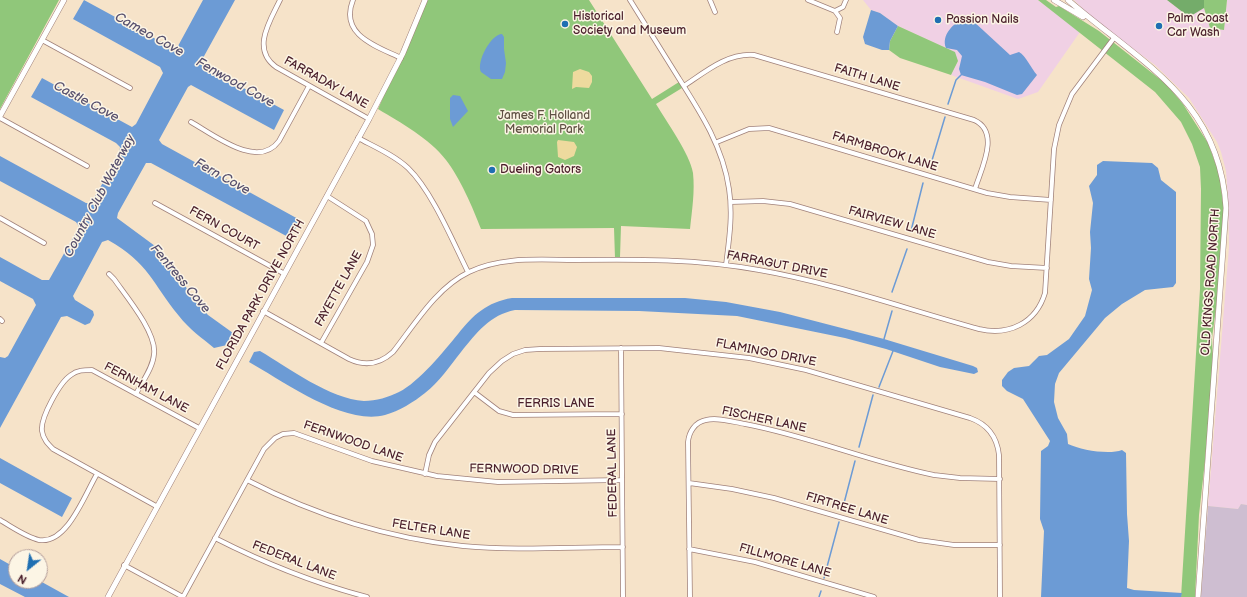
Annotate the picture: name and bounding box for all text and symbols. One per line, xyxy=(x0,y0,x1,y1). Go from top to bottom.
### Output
water label: Cameo Cove xyxy=(112,10,186,60)
place label: Historical Society and Museum xyxy=(573,10,686,38)
place label: Palm Coast Car Wash xyxy=(1167,12,1228,40)
place label: Passion Nails xyxy=(946,13,1019,27)
marker: Passion Nails xyxy=(933,15,943,25)
marker: Historical Society and Museum xyxy=(560,19,570,29)
marker: Palm Coast Car Wash xyxy=(1154,21,1164,31)
street label: FARRADAY LANE xyxy=(281,54,371,112)
water label: Fenwood Cove xyxy=(193,55,277,111)
street label: FAITH LANE xyxy=(832,61,902,95)
water label: Castle Cove xyxy=(51,78,121,126)
park label: James F. Holland Memorial Park xyxy=(498,109,590,137)
street label: FARMBROOK LANE xyxy=(830,129,940,175)
water label: Country Club Waterway xyxy=(61,132,139,260)
water label: Fern Cove xyxy=(192,155,252,199)
place label: Dueling Gators xyxy=(500,163,581,177)
marker: Dueling Gators xyxy=(487,165,497,175)
street label: FERN COURT xyxy=(186,204,262,254)
street label: FAIRVIEW LANE xyxy=(847,204,937,242)
street label: OLD KINGS ROAD NORTH xyxy=(1199,208,1223,356)
street label: FLORIDA PARK DRIVE NORTH xyxy=(214,217,308,373)
water label: Fentress Cove xyxy=(147,241,213,317)
street label: FARRAGUT DRIVE xyxy=(725,248,829,282)
street label: FAYETTE LANE xyxy=(312,249,366,329)
street label: FLAMINGO DRIVE xyxy=(714,336,818,370)
street label: FERNHAM LANE xyxy=(101,360,191,416)
street label: FERRIS LANE xyxy=(517,397,595,411)
street label: FISCHER LANE xyxy=(720,404,808,436)
street label: FERNWOOD LANE xyxy=(301,418,405,466)
street label: FEDERAL LANE xyxy=(605,428,621,518)
street label: FERNWOOD DRIVE xyxy=(469,462,579,478)
street label: FIRTREE LANE xyxy=(804,490,890,528)
street label: FELTER LANE xyxy=(391,517,471,543)
street label: FEDERAL LANE xyxy=(250,538,338,584)
street label: FILLMORE LANE xyxy=(737,541,833,581)
north arrow xyxy=(8,549,48,589)
text: N xyxy=(15,571,29,587)

